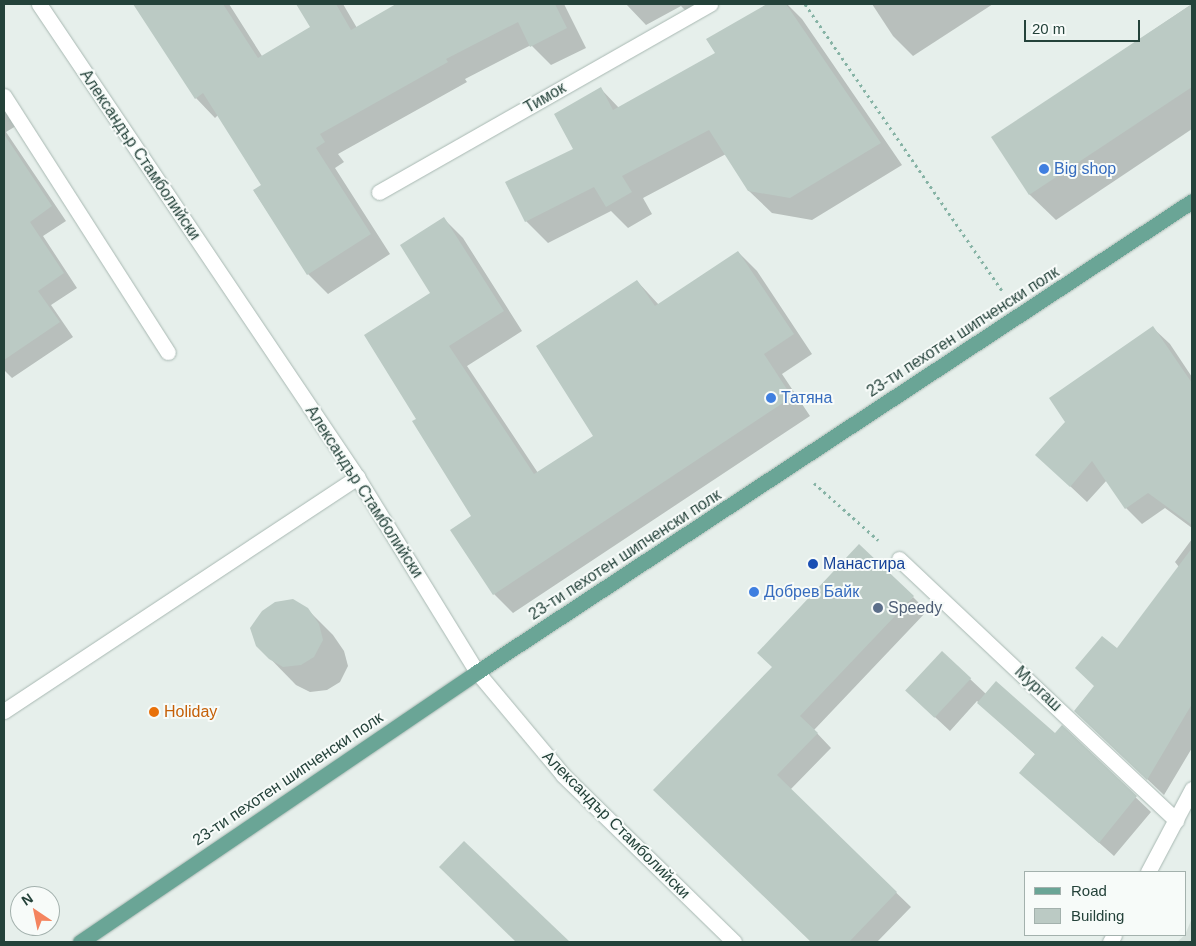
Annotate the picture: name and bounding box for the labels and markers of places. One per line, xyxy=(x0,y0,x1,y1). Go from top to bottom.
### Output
place label: Big shop xyxy=(1054,159,1116,179)
marker: Big shop xyxy=(1038,163,1050,175)
place label: Татяна xyxy=(781,388,832,408)
marker: Татяна xyxy=(765,392,777,404)
place label: Манастира xyxy=(823,554,905,574)
marker: Манастира xyxy=(807,558,819,570)
place label: Добрев Байк xyxy=(764,582,859,602)
marker: Добрев Байк xyxy=(748,586,760,598)
place label: Speedy xyxy=(888,598,942,618)
marker: Speedy xyxy=(872,602,884,614)
place label: Holiday xyxy=(164,702,217,722)
marker: Holiday xyxy=(148,706,160,718)

